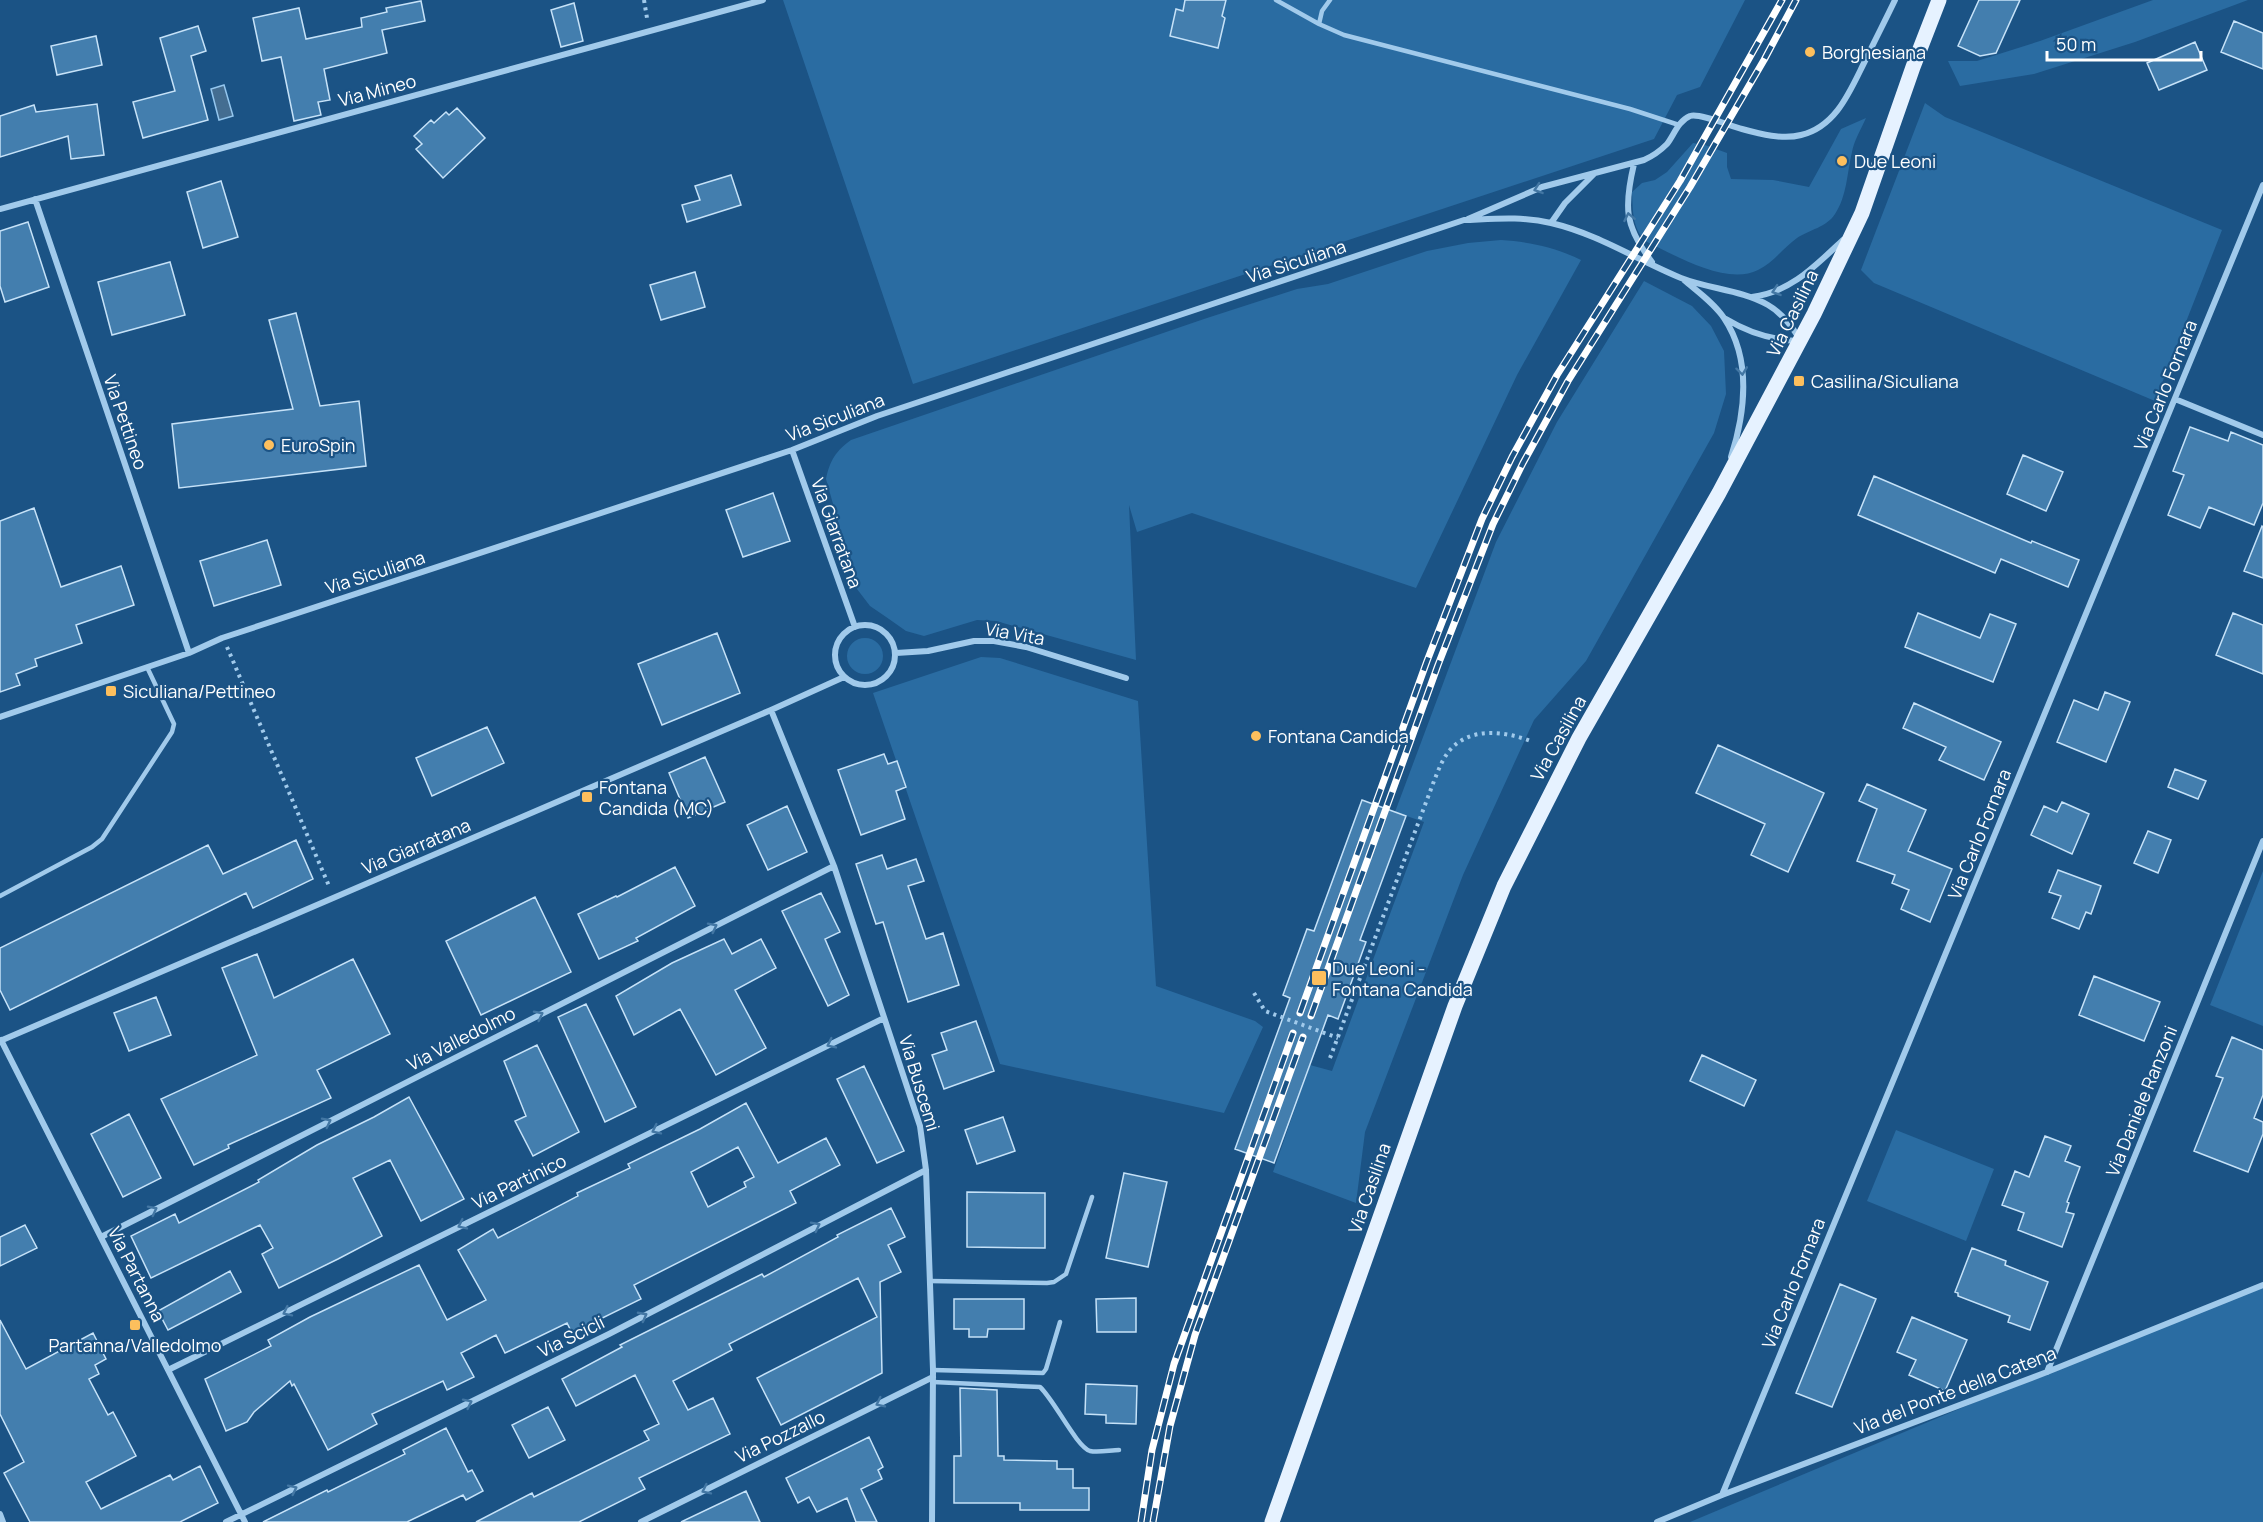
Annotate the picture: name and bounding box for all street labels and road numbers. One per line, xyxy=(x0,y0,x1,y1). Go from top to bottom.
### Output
street label: Via Mineo xyxy=(336,68,418,112)
street label: Via Siculiana xyxy=(1243,234,1349,288)
street label: Via Casilina xyxy=(1761,266,1823,360)
street label: Via Carlo Fornara xyxy=(2128,316,2202,454)
street label: Via Pettineo xyxy=(99,371,153,473)
street label: Via Siculiana xyxy=(782,387,888,447)
street label: Via Giarratana xyxy=(806,475,868,591)
street label: Via Siculiana xyxy=(322,545,428,599)
street label: Via Vita xyxy=(983,616,1047,650)
street label: Via Casilina xyxy=(1525,691,1591,785)
street label: Via Carlo Fornara xyxy=(1942,765,2016,903)
street label: Via Giarratana xyxy=(358,812,474,880)
street label: Via Valledolmo xyxy=(403,1000,519,1076)
street label: Via Daniele Ranzoni xyxy=(2100,1022,2182,1180)
street label: Via Buscemi xyxy=(894,1032,946,1134)
street label: Via Casilina xyxy=(1342,1140,1396,1236)
street label: Via Partinico xyxy=(468,1148,570,1214)
street label: Via Carlo Fornara xyxy=(1756,1214,1830,1352)
street label: Via Partanna xyxy=(103,1222,171,1326)
street label: Via Scicli xyxy=(534,1310,608,1362)
street label: Via del Ponte della Catena xyxy=(1851,1340,2059,1440)
street label: Via Pozzallo xyxy=(731,1404,829,1468)

